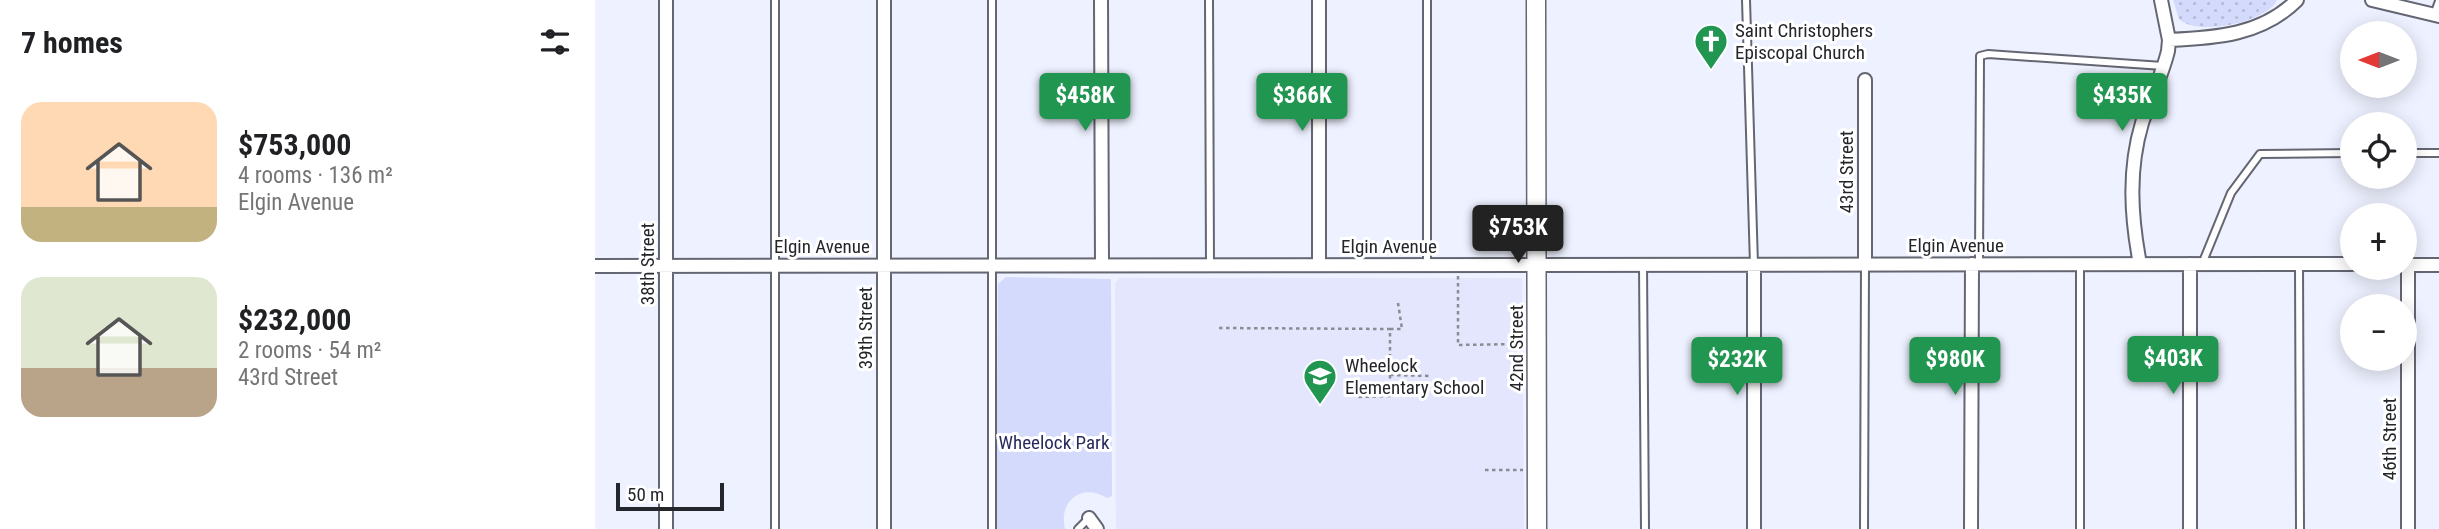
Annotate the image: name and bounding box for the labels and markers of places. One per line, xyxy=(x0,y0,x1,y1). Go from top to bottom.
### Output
place label: Saint Christophers Episcopal Church xyxy=(1735,19,1873,64)
church icon: Saint Christophers Episcopal Church xyxy=(1692,22,1730,71)
pin: $458K xyxy=(1036,74,1134,133)
pin: $366K xyxy=(1253,74,1351,133)
pin: $435K xyxy=(2073,74,2171,133)
pin: $753K xyxy=(1469,205,1567,265)
pin: $403K xyxy=(2124,336,2222,396)
pin: $232K xyxy=(1688,338,1786,397)
pin: $980K xyxy=(1906,338,2004,397)
place label: Wheelock Elementary School xyxy=(1345,354,1484,399)
school or university icon: Wheelock Elementary School xyxy=(1301,357,1339,406)

